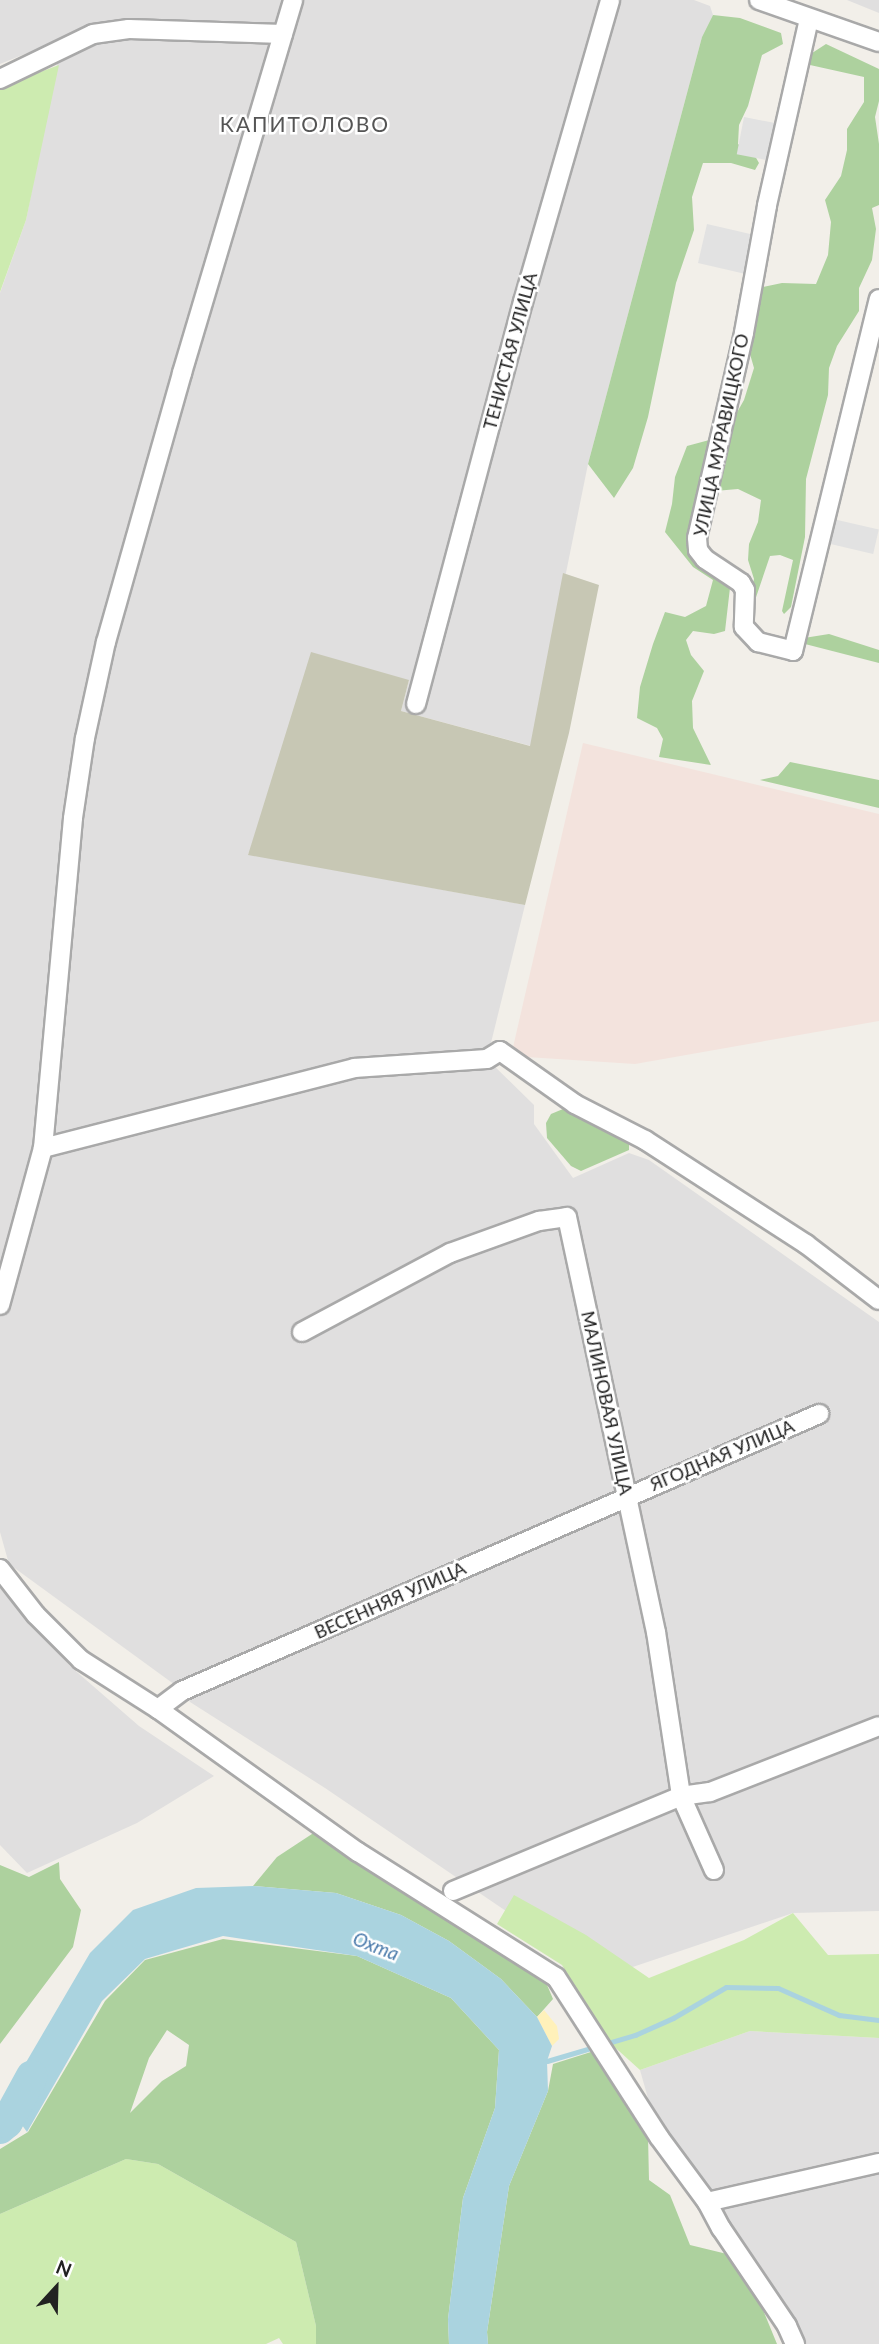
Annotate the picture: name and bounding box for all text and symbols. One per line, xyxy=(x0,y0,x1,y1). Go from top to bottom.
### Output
district label: КАПИТОЛОВО xyxy=(221,111,389,137)
street label: ТЕНИСТАЯ УЛИЦА xyxy=(479,270,541,432)
street label: УЛИЦА МУРАВИЦКОГО xyxy=(689,332,753,538)
street label: МАЛИНОВАЯ УЛИЦА xyxy=(577,1309,637,1497)
street label: ЯГОДНАЯ УЛИЦА xyxy=(647,1415,797,1495)
street label: ВЕСЕННЯЯ УЛИЦА xyxy=(311,1557,469,1643)
water label: Охта xyxy=(350,1927,402,1965)
north arrow xyxy=(21,2253,91,2323)
text: N xyxy=(53,2255,75,2281)

